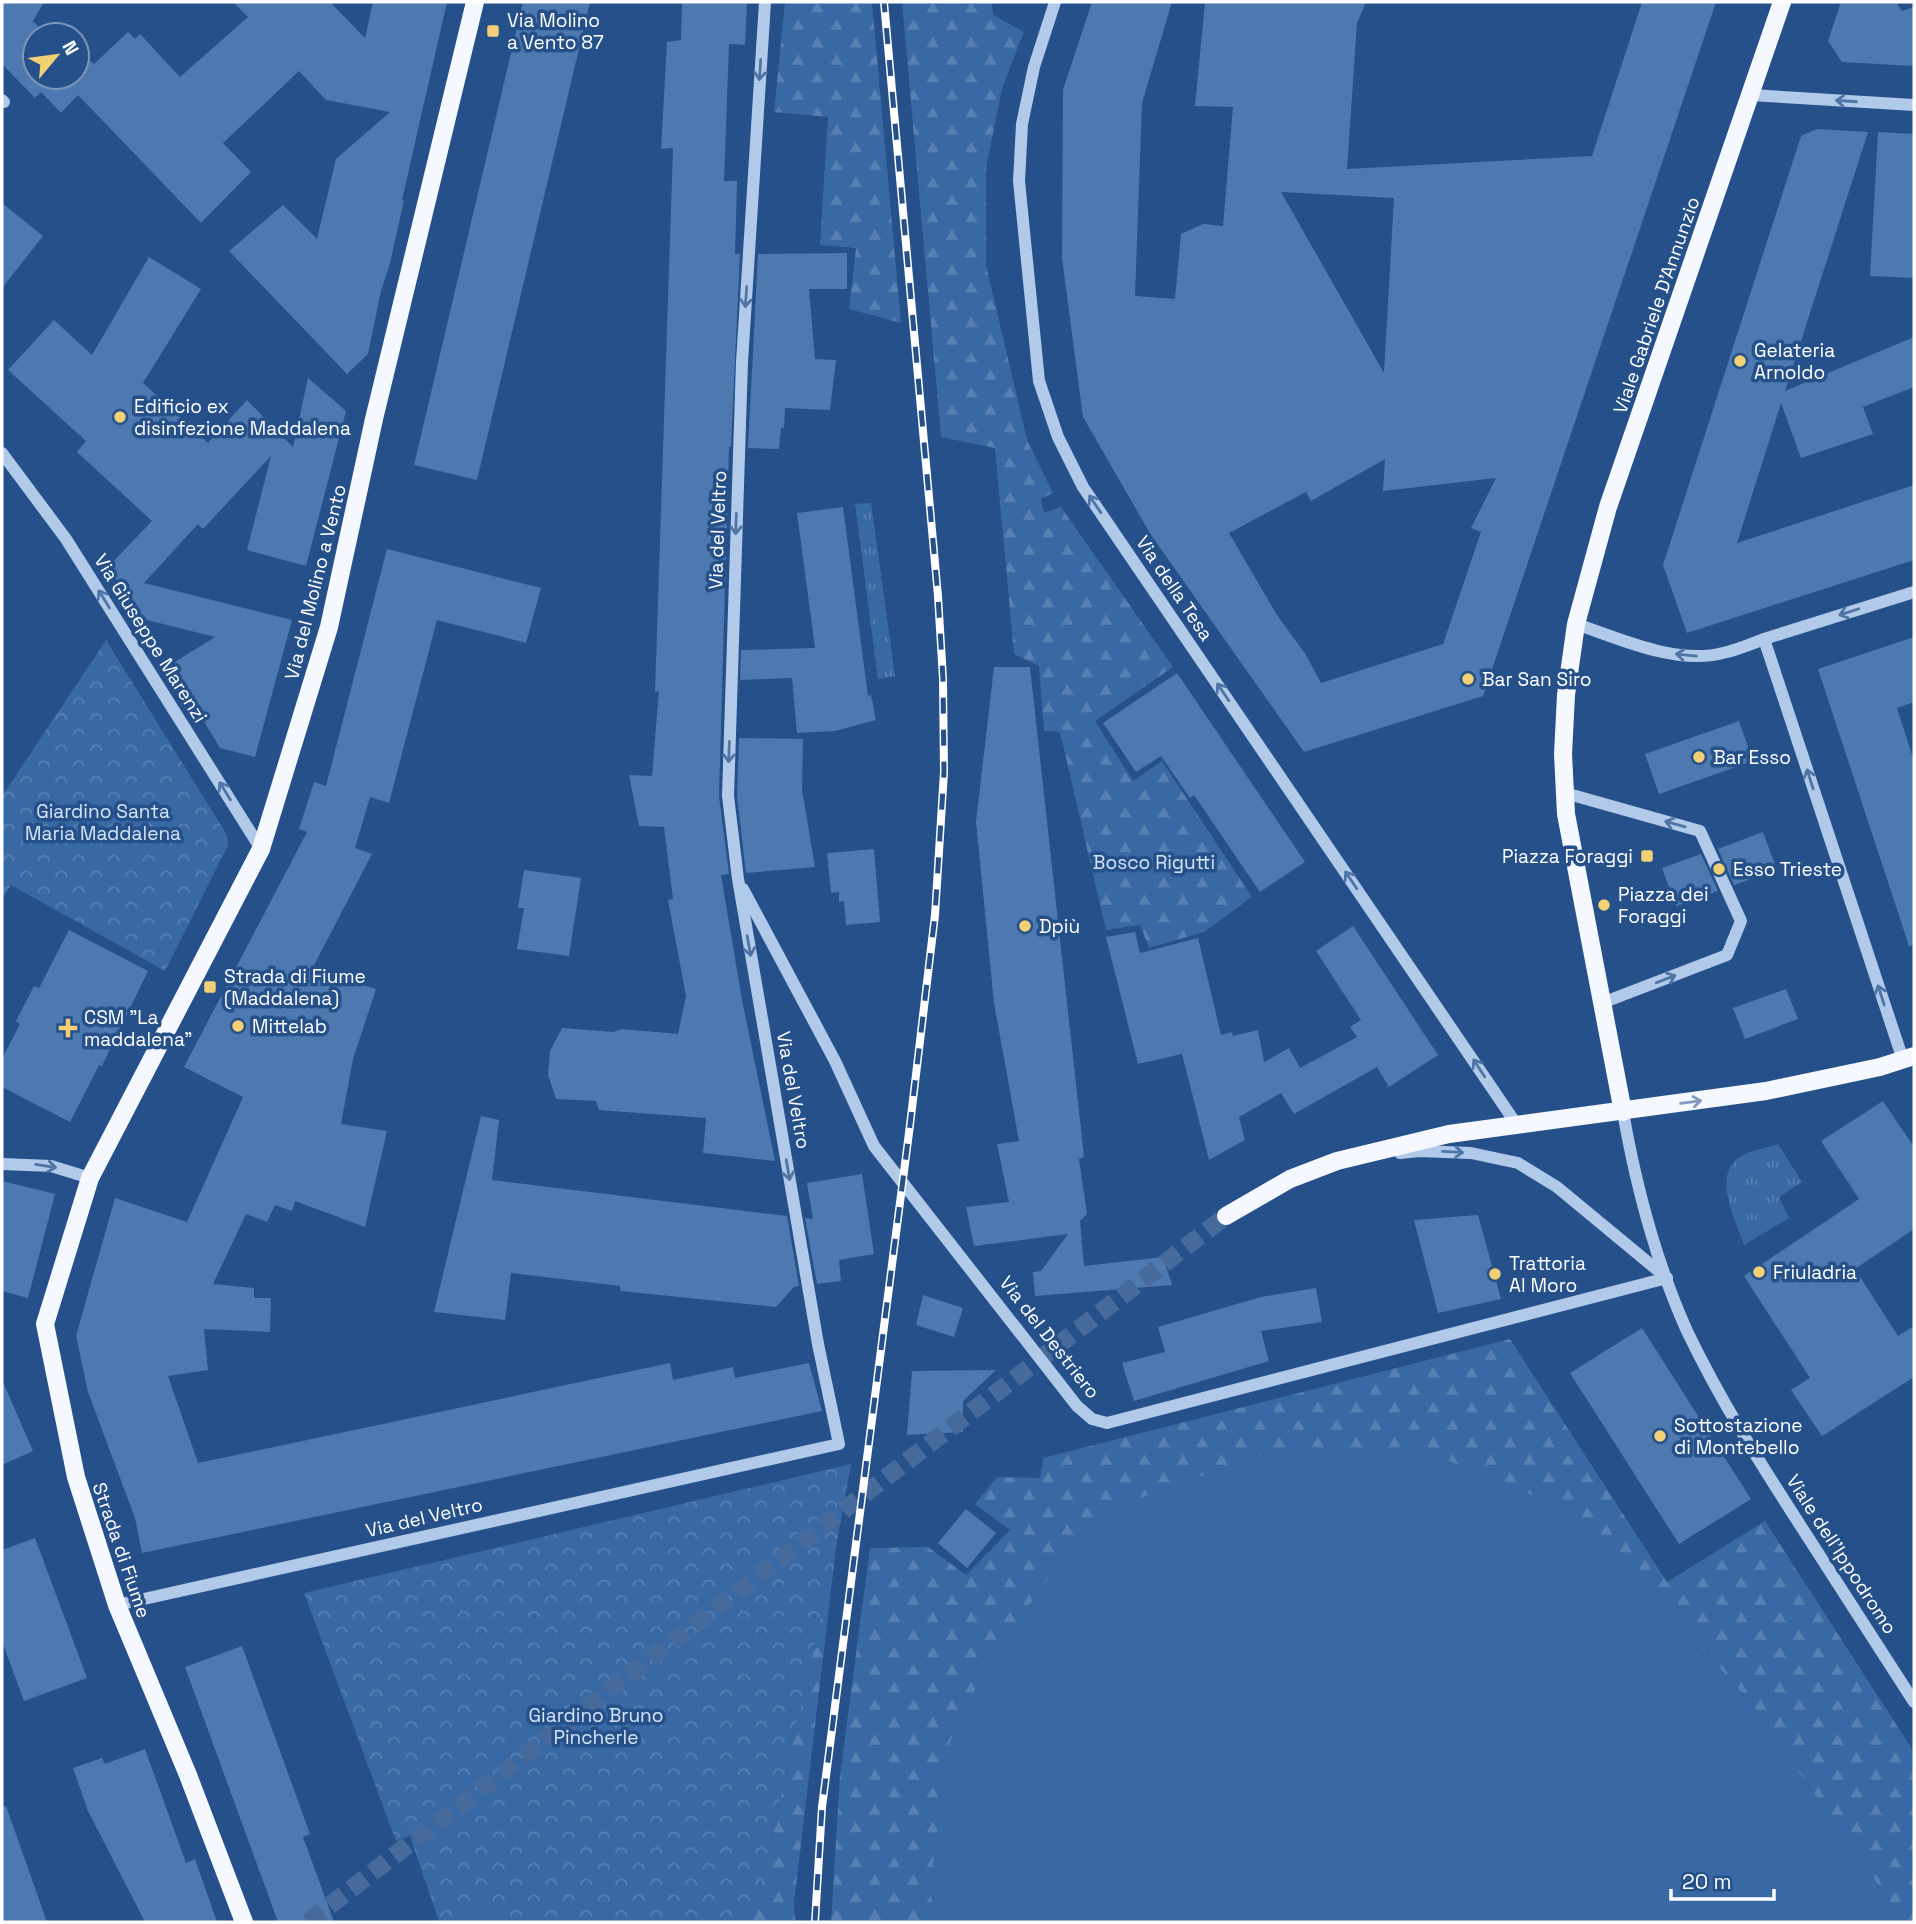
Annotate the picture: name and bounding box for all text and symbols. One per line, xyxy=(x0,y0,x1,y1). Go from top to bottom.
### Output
place label: Via Molino a Vento 87 xyxy=(507,8,604,55)
north arrow xyxy=(21,21,91,91)
marker: Via Molino a Vento 87 xyxy=(485,23,501,39)
text: N xyxy=(56,36,84,60)
one-way arrow xyxy=(753,58,766,81)
one-way arrow xyxy=(1835,94,1858,107)
street label: Viale Gabriele D'Annunzio xyxy=(1608,193,1705,417)
one-way arrow xyxy=(739,285,752,308)
place label: Gelateria Arnoldo xyxy=(1754,338,1835,385)
marker: Gelateria Arnoldo xyxy=(1732,353,1748,369)
place label: Edificio ex disinfezione Maddalena xyxy=(134,394,351,441)
marker: Edificio ex disinfezione Maddalena xyxy=(112,409,128,425)
street label: Via del Veltro xyxy=(703,470,732,590)
street label: Via del Molino a Vento xyxy=(279,482,352,682)
one-way arrow xyxy=(1088,495,1102,514)
one-way arrow xyxy=(730,512,743,535)
street label: Via della Tesa xyxy=(1130,531,1219,646)
street label: Via Giuseppe Marenzi xyxy=(88,549,213,727)
one-way arrow xyxy=(96,589,110,609)
one-way arrow xyxy=(1839,607,1861,620)
one-way arrow xyxy=(1675,648,1698,661)
place label: Bar San Siro xyxy=(1482,667,1591,692)
marker: Bar San Siro xyxy=(1460,671,1476,687)
one-way arrow xyxy=(1216,683,1230,702)
one-way arrow xyxy=(722,740,736,763)
place label: Bar Esso xyxy=(1713,745,1791,770)
marker: Bar Esso xyxy=(1691,749,1707,765)
one-way arrow xyxy=(1803,769,1815,791)
one-way arrow xyxy=(217,782,231,802)
park label: Giardino Santa Maria Maddalena xyxy=(25,799,181,846)
one-way arrow xyxy=(1664,817,1687,830)
place label: Piazza Foraggi xyxy=(1502,844,1633,869)
marker: Piazza Foraggi xyxy=(1639,848,1655,864)
park label: Bosco Rigutti xyxy=(1093,850,1215,875)
place label: Esso Trieste xyxy=(1733,857,1842,882)
marker: Esso Trieste xyxy=(1711,861,1727,877)
one-way arrow xyxy=(1344,871,1358,890)
place label: Piazza dei Foraggi xyxy=(1618,882,1709,929)
marker: Piazza dei Foraggi xyxy=(1596,897,1612,913)
place label: Dpiù xyxy=(1039,914,1080,939)
marker: Dpiù xyxy=(1017,918,1033,934)
one-way arrow xyxy=(743,934,757,957)
place label: Strada di Fiume (Maddalena) xyxy=(224,964,366,1011)
one-way arrow xyxy=(1655,971,1677,984)
marker: Strada di Fiume (Maddalena) xyxy=(202,979,218,995)
one-way arrow xyxy=(1874,985,1887,1007)
place label: CSM "La maddalena" xyxy=(84,1005,192,1052)
place label: Mittelab xyxy=(252,1014,327,1039)
marker: CSM "La maddalena" xyxy=(58,1018,78,1038)
marker: Mittelab xyxy=(230,1018,246,1034)
street label: Via del Veltro xyxy=(771,1029,816,1151)
one-way arrow xyxy=(1472,1059,1486,1078)
one-way arrow xyxy=(1679,1095,1701,1108)
one-way arrow xyxy=(1441,1146,1464,1159)
one-way arrow xyxy=(782,1158,795,1181)
one-way arrow xyxy=(34,1160,57,1173)
place label: Trattoria Al Moro xyxy=(1509,1251,1586,1298)
place label: Friuladria xyxy=(1773,1260,1857,1285)
marker: Friuladria xyxy=(1751,1264,1767,1280)
marker: Trattoria Al Moro xyxy=(1487,1266,1503,1282)
street label: Via del Destriero xyxy=(994,1271,1105,1404)
place label: Sottostazione di Montebello xyxy=(1674,1413,1803,1460)
marker: Sottostazione di Montebello xyxy=(1652,1428,1668,1444)
street label: Viale dell'Ippodromo xyxy=(1781,1470,1903,1639)
street label: Strada di Fiume xyxy=(87,1479,156,1621)
street label: Via del Veltro xyxy=(363,1492,485,1543)
park label: Giardino Bruno Pincherle xyxy=(529,1703,663,1750)
scale bar xyxy=(1671,1857,1774,1901)
text: 20 m xyxy=(1682,1868,1732,1895)

